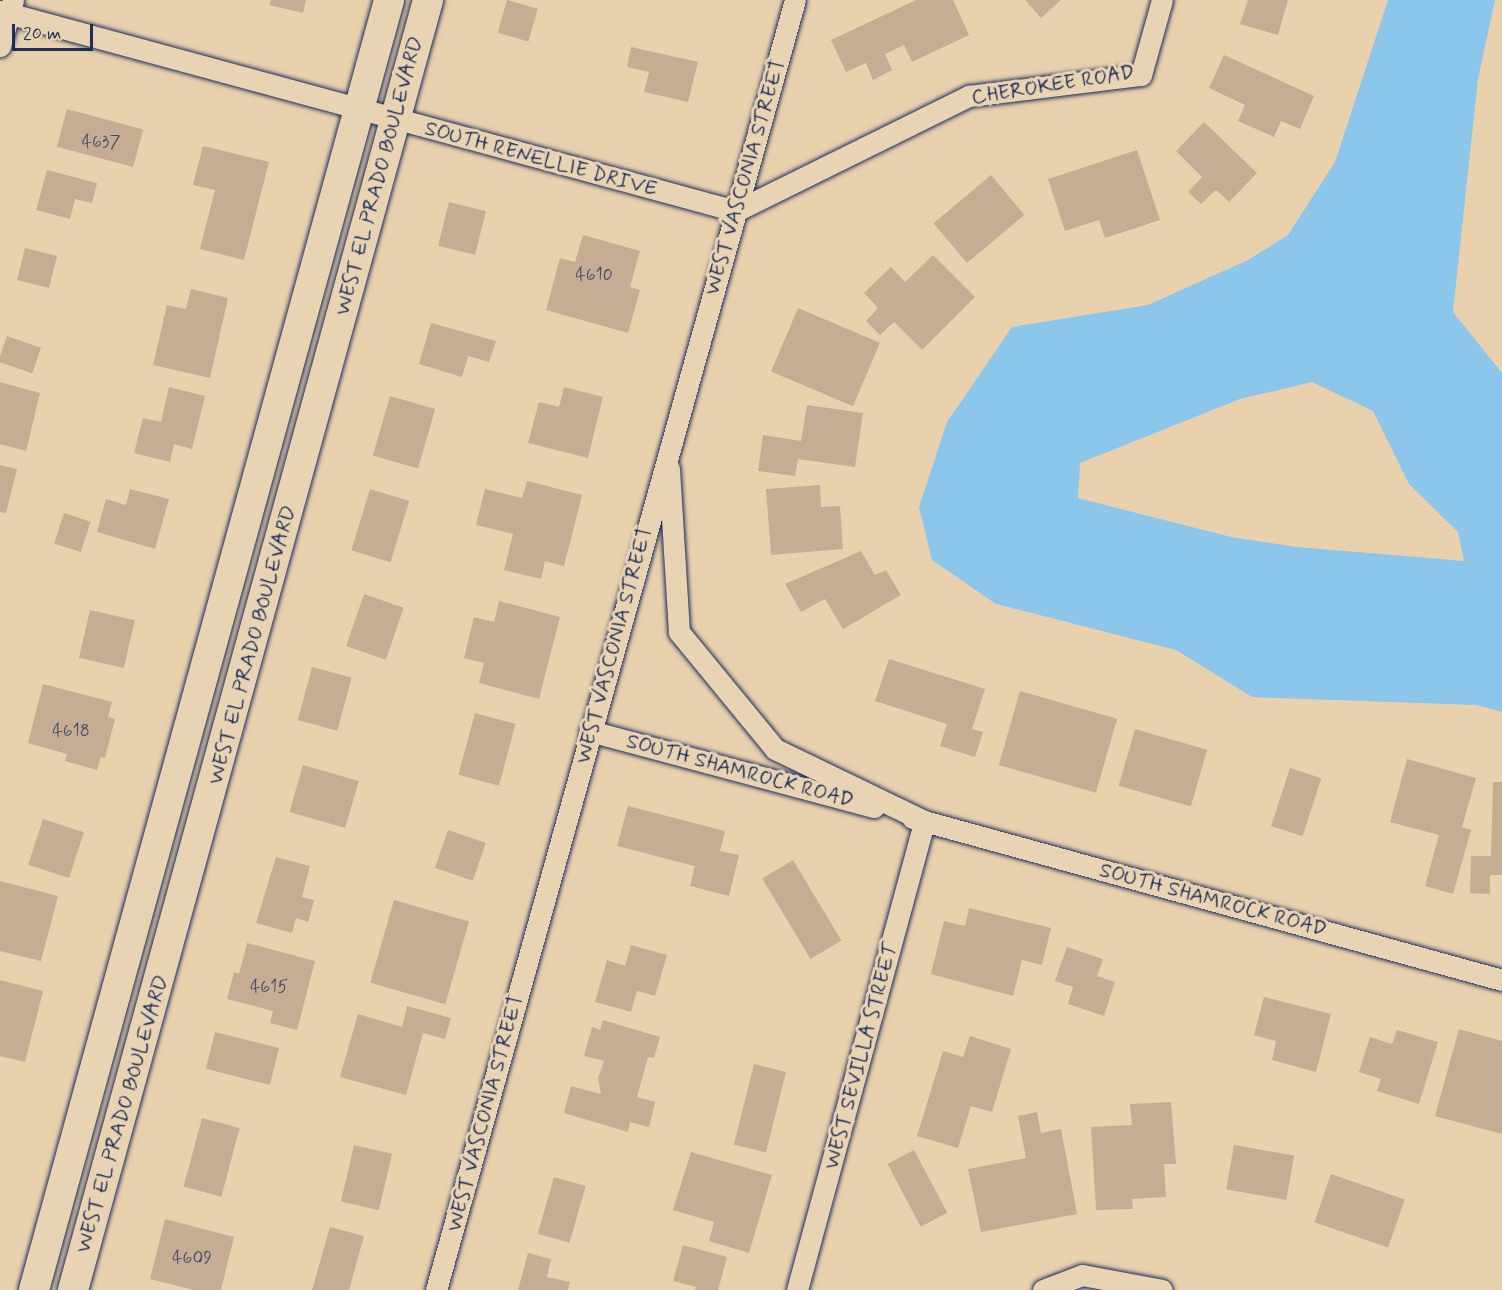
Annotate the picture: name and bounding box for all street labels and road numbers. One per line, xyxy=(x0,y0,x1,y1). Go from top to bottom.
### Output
street label: WEST EL PRADO BOULEVARD xyxy=(330,36,428,316)
street label: WEST VASCONIA STREET xyxy=(699,56,791,298)
street label: CHEROKEE ROAD xyxy=(970,60,1136,110)
street label: SOUTH RENELLIE DRIVE xyxy=(421,116,661,202)
street label: WEST EL PRADO BOULEVARD xyxy=(203,505,301,785)
street label: WEST VASCONIA STREET xyxy=(570,523,658,767)
street label: SOUTH SHAMROCK ROAD xyxy=(624,729,856,813)
street label: SOUTH SHAMROCK ROAD xyxy=(1097,858,1329,942)
street label: WEST SEVILLA STREET xyxy=(818,939,904,1173)
street label: WEST EL PRADO BOULEVARD xyxy=(71,975,173,1253)
street label: WEST VASCONIA STREET xyxy=(441,991,529,1235)

